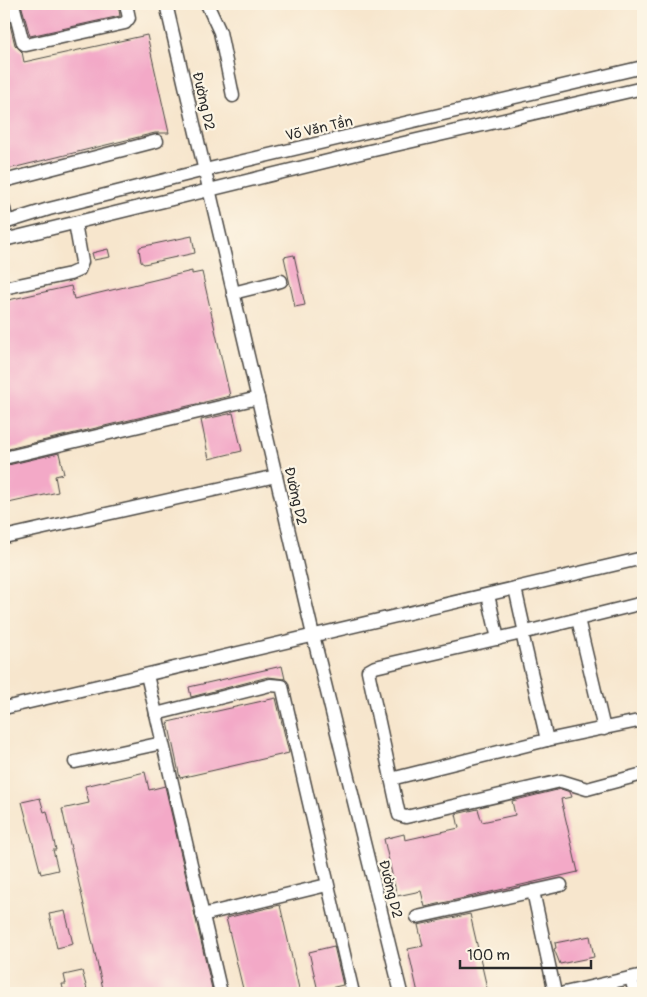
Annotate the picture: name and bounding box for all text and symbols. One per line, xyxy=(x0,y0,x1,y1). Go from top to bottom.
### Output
street label: Đường D2 xyxy=(189,70,218,132)
street label: Võ Văn Tần xyxy=(283,111,355,144)
street label: Đường D2 xyxy=(281,465,310,527)
street label: Đường D2 xyxy=(375,858,406,920)
scale bar xyxy=(460,937,591,969)
text: 100 m xyxy=(467,946,510,965)

